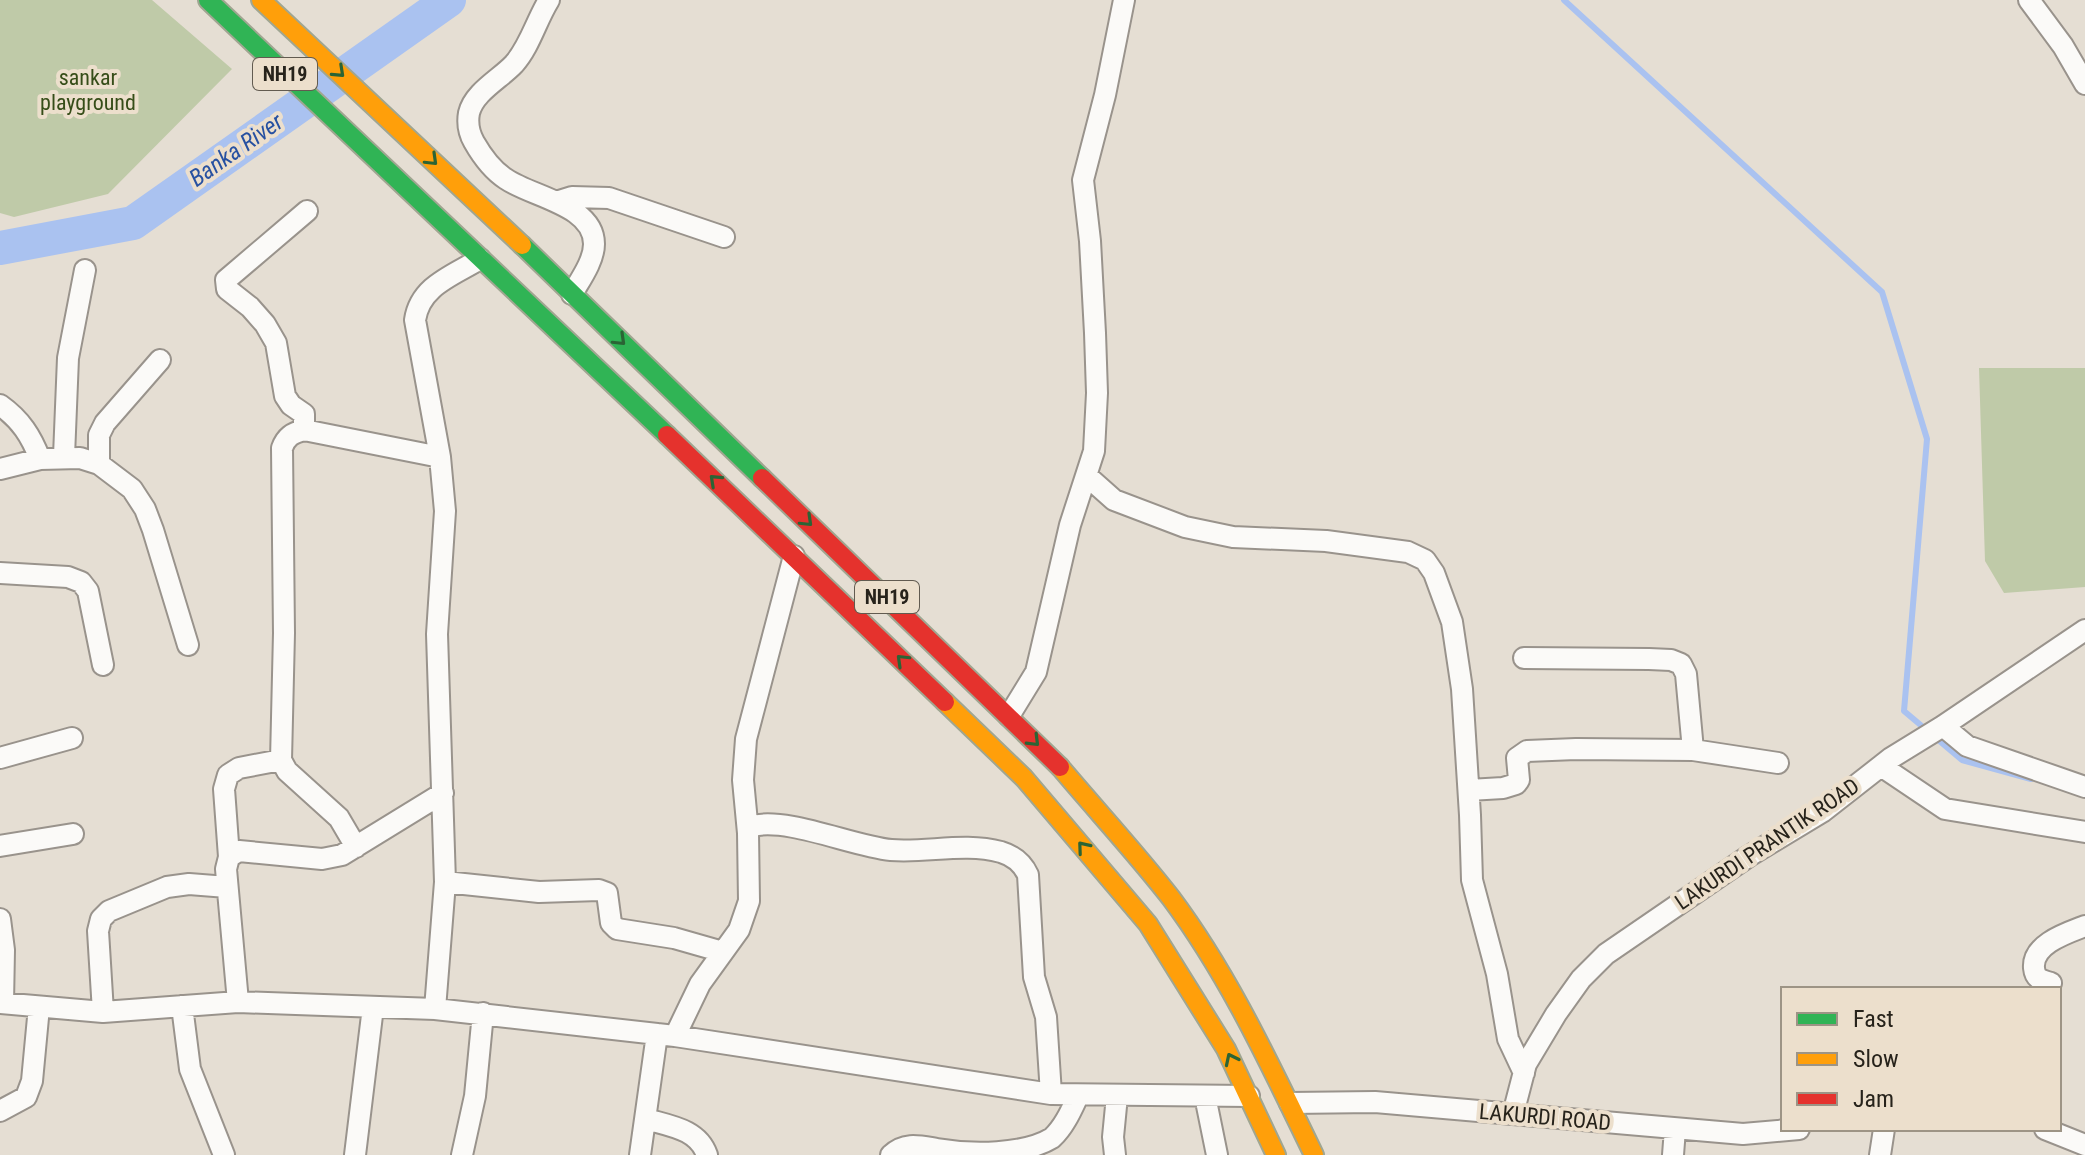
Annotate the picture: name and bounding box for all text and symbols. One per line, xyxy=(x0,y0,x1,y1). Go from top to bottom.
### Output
road number: NH19 xyxy=(253,58,317,90)
one-way arrow xyxy=(329,62,344,76)
park label: sankar playground xyxy=(40,65,136,115)
water label: Banka River xyxy=(184,107,289,192)
one-way arrow xyxy=(423,151,437,165)
one-way arrow xyxy=(611,331,625,346)
one-way arrow xyxy=(709,475,724,489)
one-way arrow xyxy=(798,511,812,526)
road number: NH19 xyxy=(855,581,919,613)
one-way arrow xyxy=(897,655,911,669)
one-way arrow xyxy=(1025,732,1039,746)
street label: LAKURDI PRANTIK ROAD xyxy=(1670,773,1864,915)
one-way arrow xyxy=(1078,841,1093,856)
legend xyxy=(1781,987,2061,1131)
text: Fast xyxy=(1853,1005,1894,1033)
text: Slow xyxy=(1853,1045,1899,1073)
one-way arrow xyxy=(1225,1053,1241,1068)
text: Jam xyxy=(1853,1085,1894,1113)
street label: LAKURDI ROAD xyxy=(1478,1099,1612,1135)

